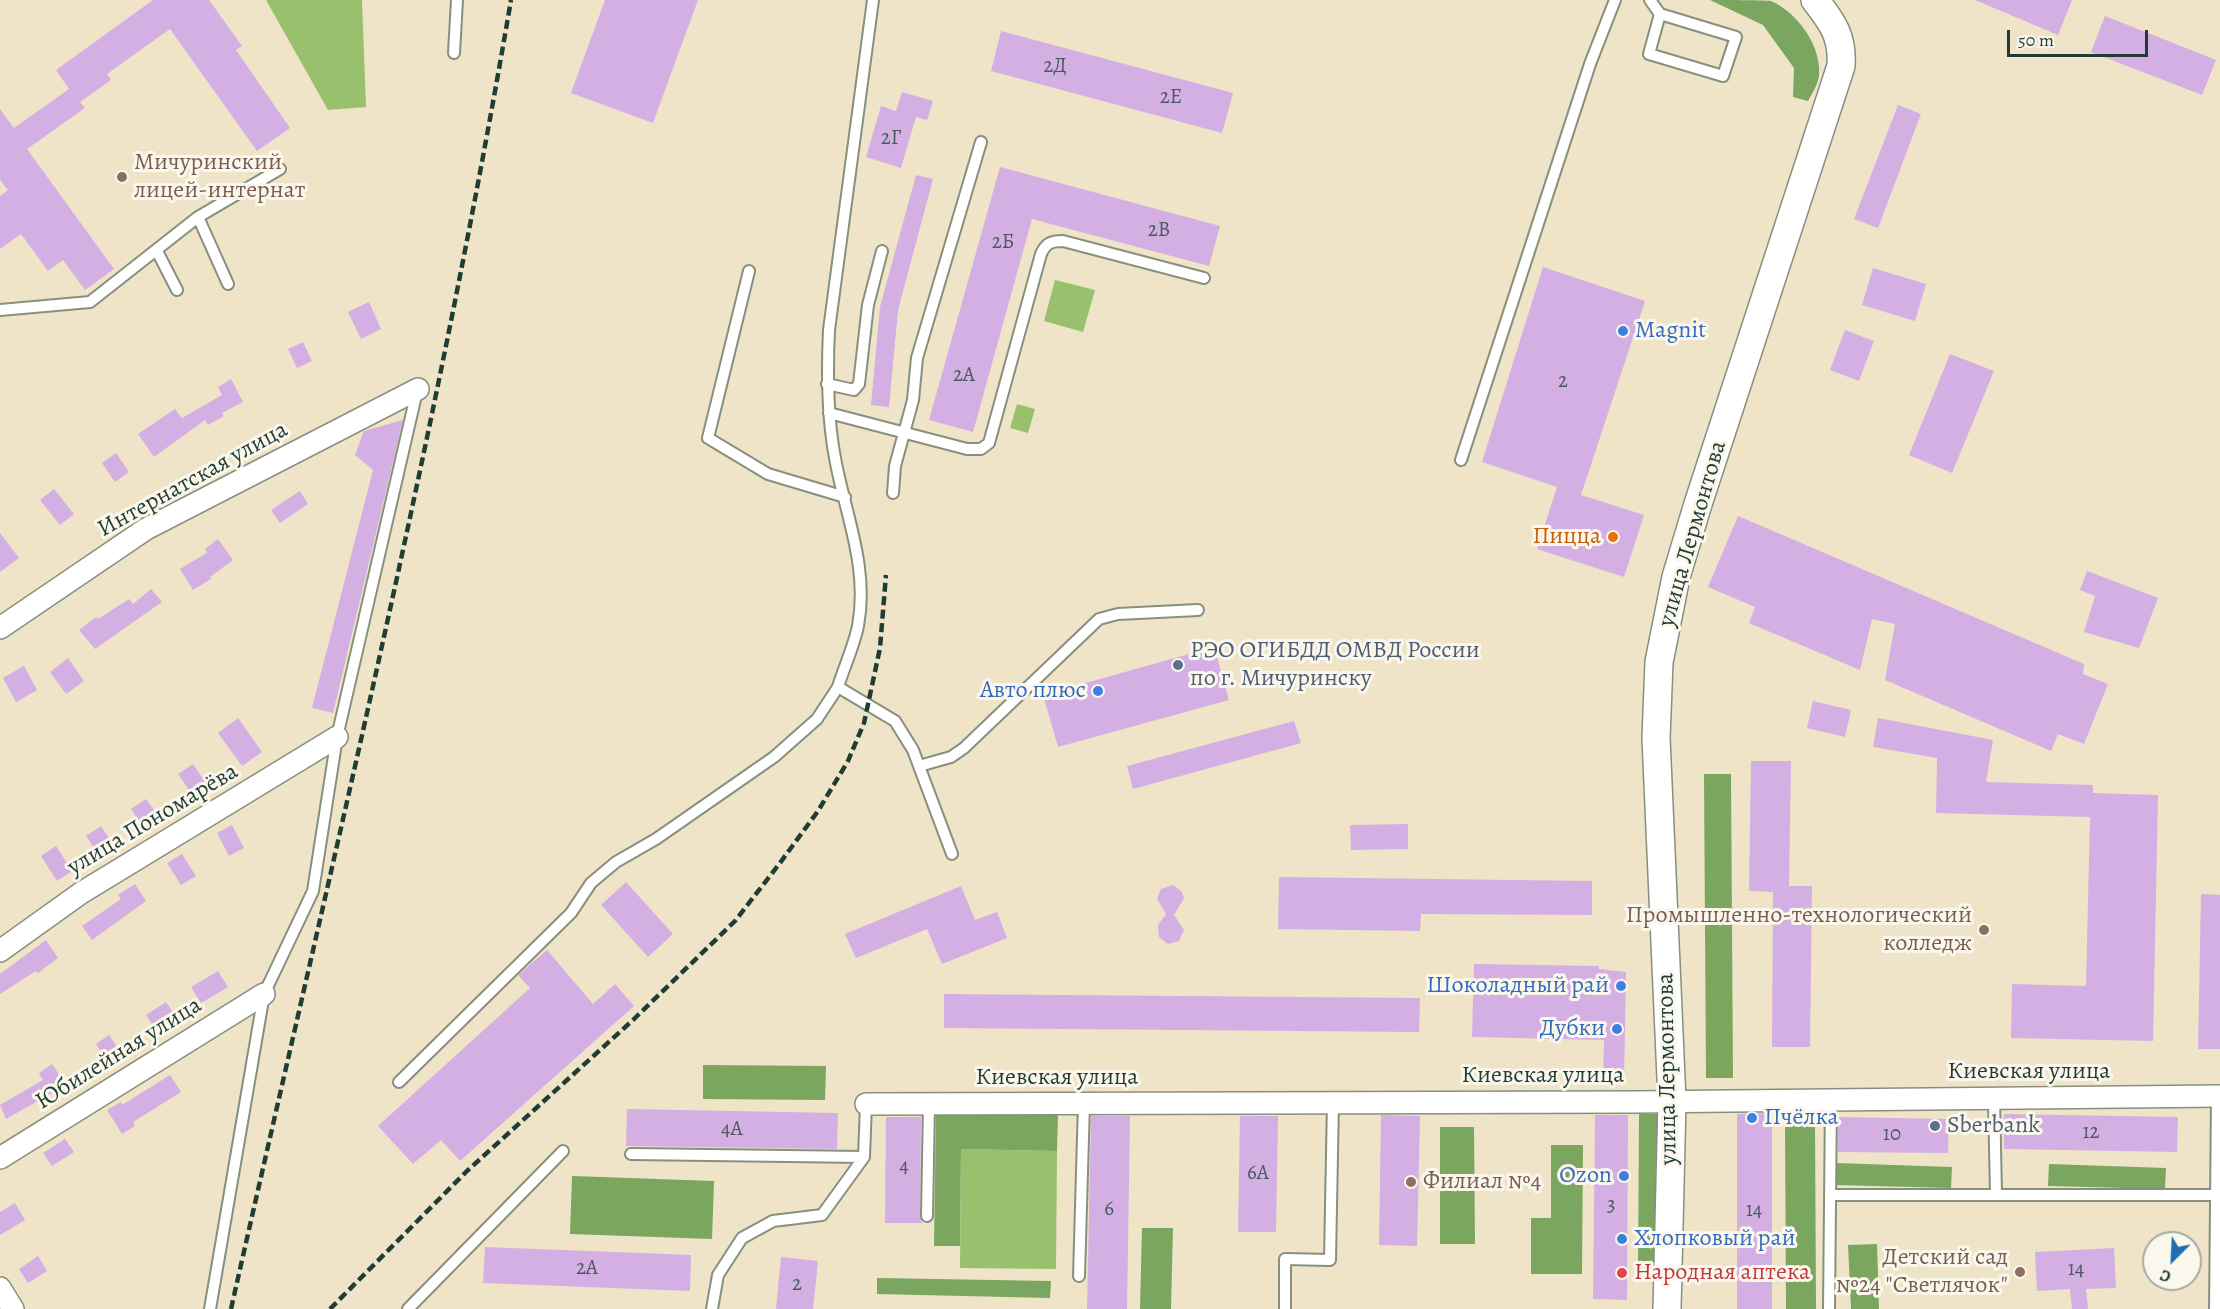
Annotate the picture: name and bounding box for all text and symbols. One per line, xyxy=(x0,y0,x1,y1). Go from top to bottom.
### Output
scale bar xyxy=(2010,18,2151,56)
text: 50 m xyxy=(2018,28,2054,52)
house number: 2Д xyxy=(1043,54,1067,80)
house number: 2Е xyxy=(1160,85,1182,111)
house number: 2Г xyxy=(881,126,901,152)
place label: Мичуринский лицей-интернат xyxy=(134,149,305,205)
marker: Мичуринский лицей-интернат xyxy=(115,170,129,184)
house number: 2В xyxy=(1148,218,1170,244)
house number: 2Б xyxy=(992,230,1014,256)
place label: Magnit xyxy=(1635,317,1706,345)
marker: Magnit xyxy=(1616,324,1630,338)
house number: 2А xyxy=(953,363,975,389)
house number: 2 xyxy=(1558,369,1568,395)
street label: Интернатская улица xyxy=(93,416,293,544)
street label: улица Лермонтова xyxy=(1653,438,1733,630)
place label: Пицца xyxy=(1532,523,1601,551)
marker: Пицца xyxy=(1606,530,1620,544)
place label: РЭО ОГИБДД ОМВД России по г. Мичуринску xyxy=(1190,637,1480,693)
marker: РЭО ОГИБДД ОМВД России по г. Мичуринску xyxy=(1171,658,1185,672)
place label: Авто плюс xyxy=(980,677,1086,705)
marker: Авто плюс xyxy=(1091,684,1105,698)
street label: улица Пономарёва xyxy=(62,758,244,882)
place label: Промышленно-технологический колледж xyxy=(1626,902,1972,958)
marker: Промышленно-технологический колледж xyxy=(1977,923,1991,937)
place label: Шоколадный рай xyxy=(1426,972,1609,1000)
street label: улица Лермонтова xyxy=(1652,973,1684,1165)
marker: Шоколадный рай xyxy=(1614,979,1628,993)
street label: Юбилейная улица xyxy=(31,991,207,1117)
place label: Дубки xyxy=(1540,1015,1605,1043)
marker: Дубки xyxy=(1610,1022,1624,1036)
street label: Киевская улица xyxy=(1948,1058,2110,1086)
street label: Киевская улица xyxy=(1462,1062,1624,1090)
street label: Киевская улица xyxy=(976,1064,1138,1092)
place label: Пчёлка xyxy=(1764,1104,1838,1132)
marker: Пчёлка xyxy=(1745,1111,1759,1125)
place label: Sberbank xyxy=(1947,1112,2040,1140)
house number: 4А xyxy=(721,1117,743,1143)
marker: Sberbank xyxy=(1928,1119,1942,1133)
house number: 12 xyxy=(2082,1120,2100,1146)
house number: 10 xyxy=(1883,1122,1901,1148)
house number: 4 xyxy=(899,1154,909,1180)
house number: 6А xyxy=(1247,1161,1269,1187)
place label: Ozon xyxy=(1559,1162,1612,1190)
place label: Филиал №4 xyxy=(1423,1168,1541,1196)
marker: Ozon xyxy=(1617,1169,1631,1183)
marker: Филиал №4 xyxy=(1404,1175,1418,1189)
house number: 3 xyxy=(1607,1193,1615,1219)
house number: 6 xyxy=(1104,1197,1114,1223)
house number: 14 xyxy=(1746,1198,1762,1224)
place label: Хлопковый рай xyxy=(1634,1225,1796,1253)
north arrow xyxy=(2142,1231,2202,1291)
marker: Хлопковый рай xyxy=(1615,1232,1629,1246)
place label: Детский сад №24 "Светлячок" xyxy=(1836,1244,2008,1300)
house number: 2А xyxy=(576,1256,598,1282)
house number: 14 xyxy=(2068,1257,2084,1283)
place label: Народная аптека xyxy=(1634,1259,1810,1287)
text: С xyxy=(2157,1264,2174,1288)
marker: Детский сад №24 "Светлячок" xyxy=(2013,1265,2027,1279)
marker: Народная аптека xyxy=(1615,1266,1629,1280)
house number: 2 xyxy=(792,1272,802,1298)

